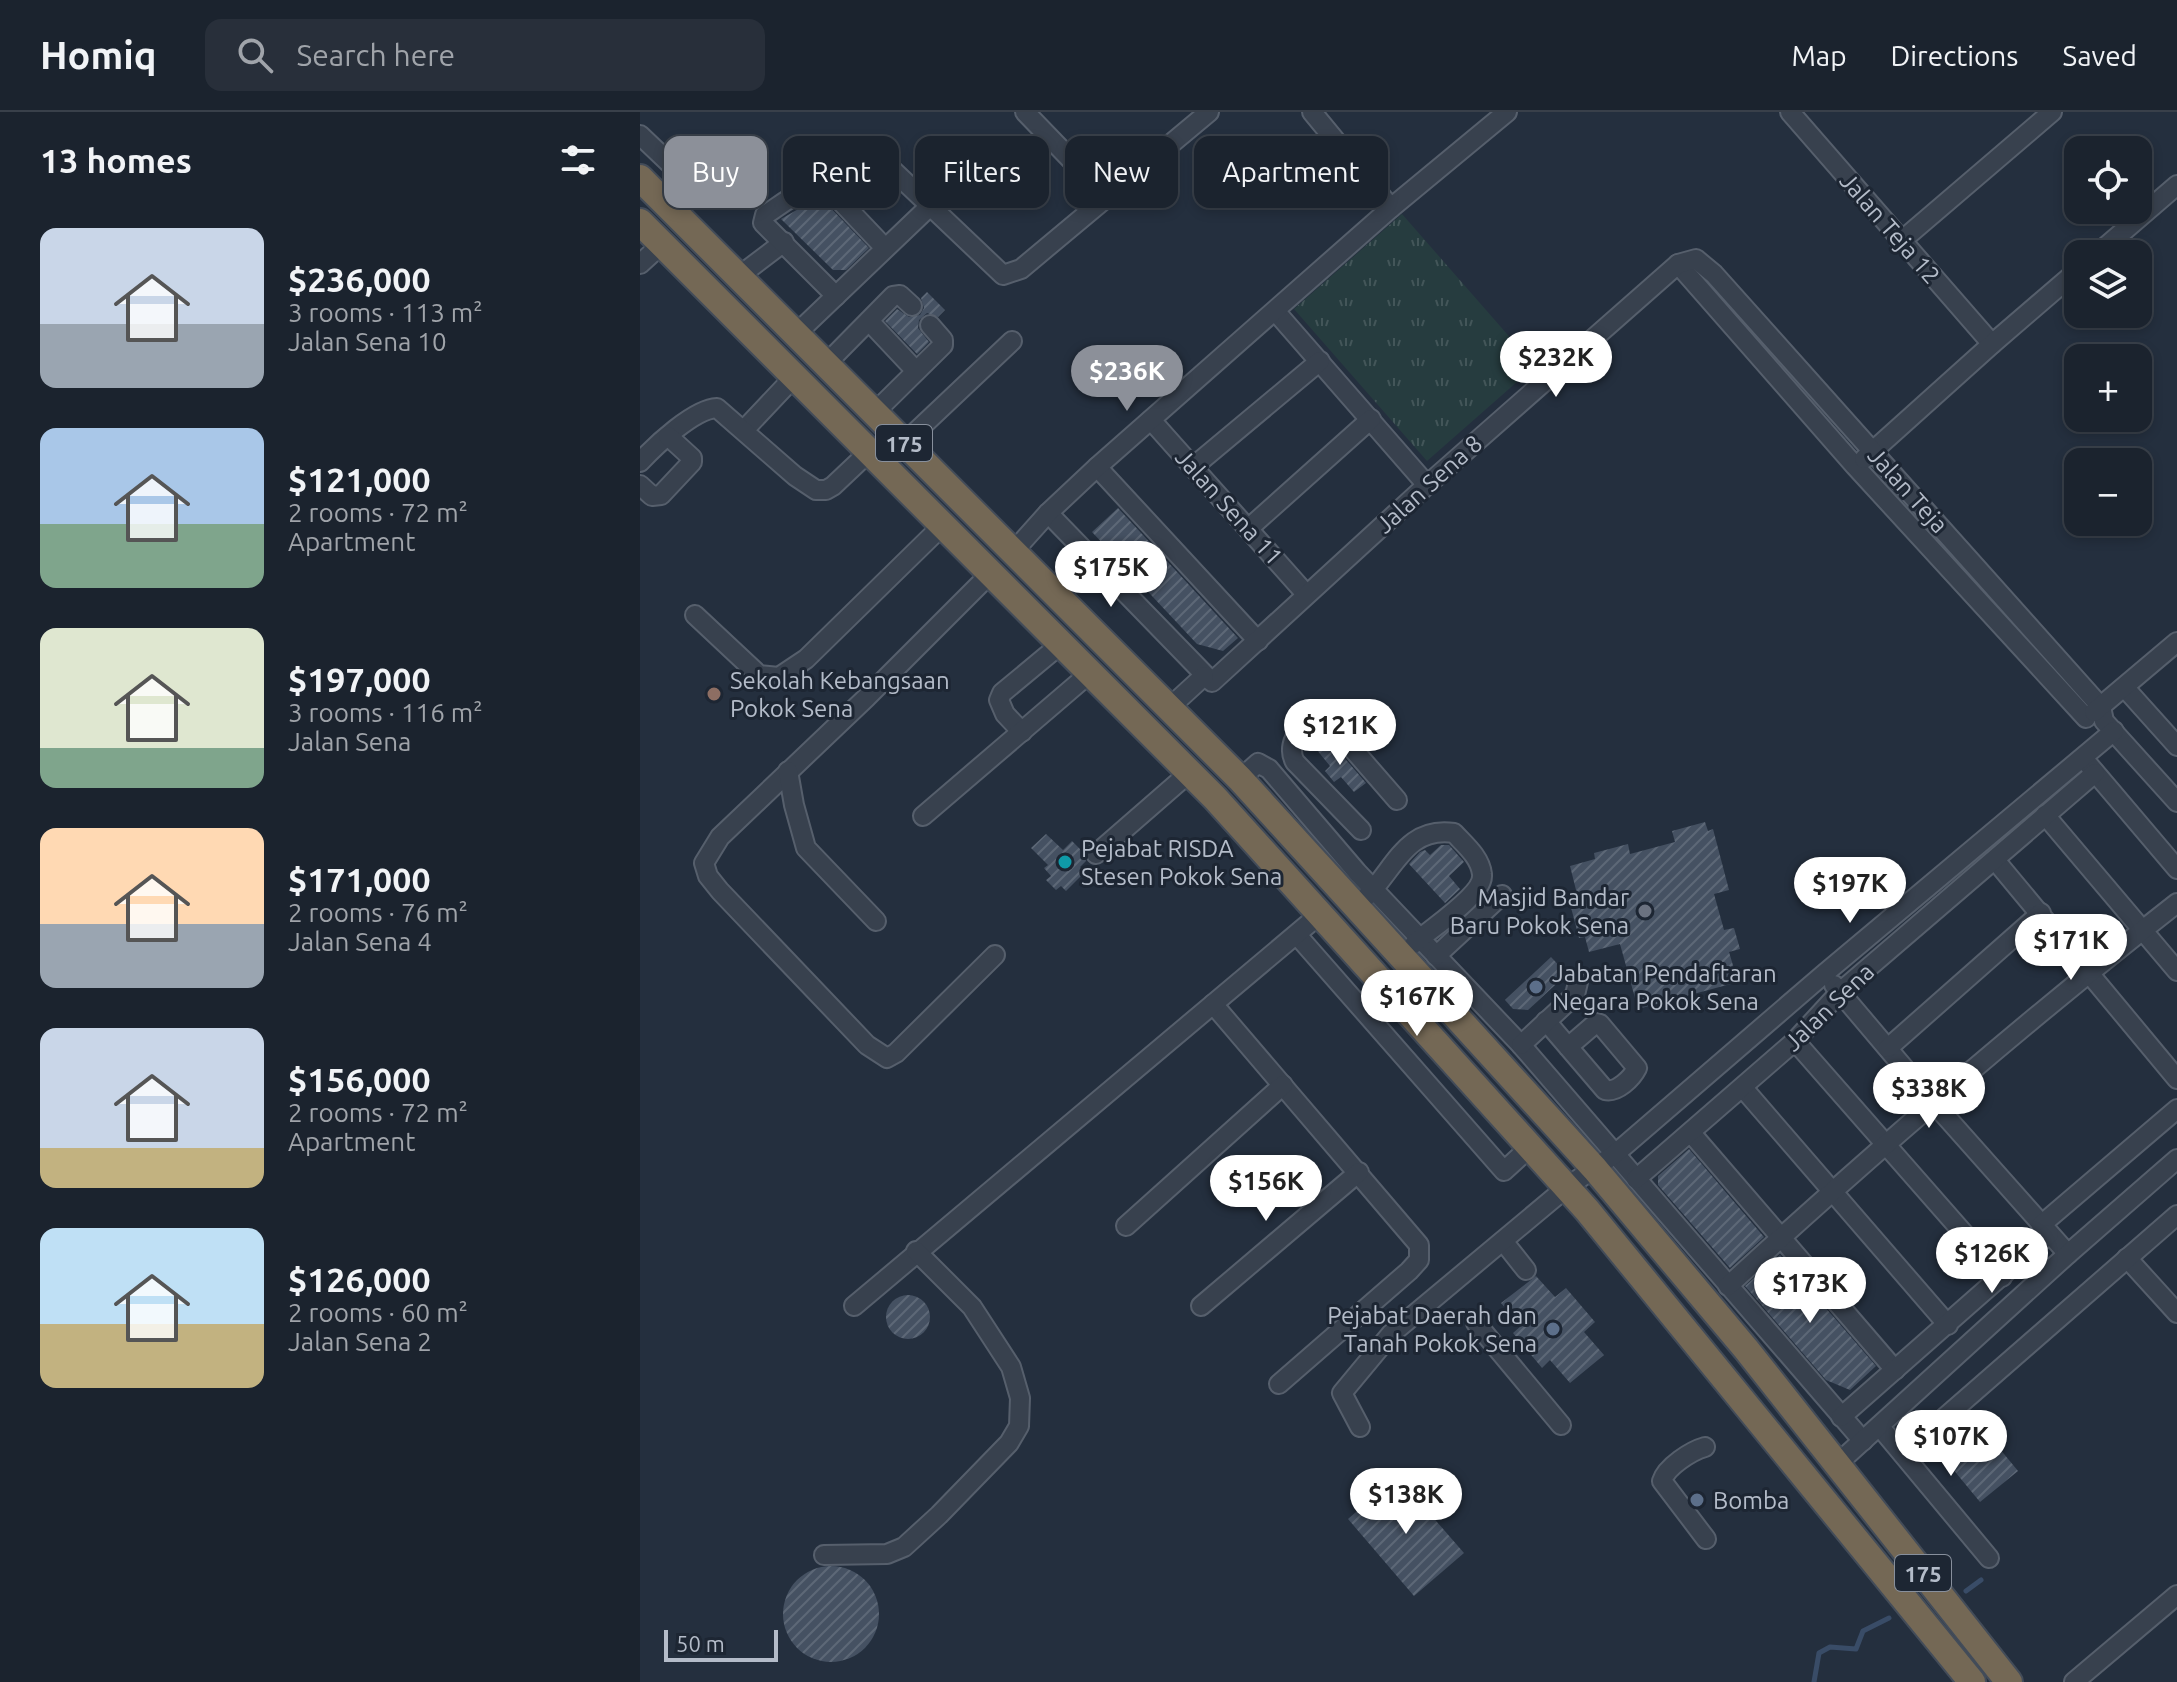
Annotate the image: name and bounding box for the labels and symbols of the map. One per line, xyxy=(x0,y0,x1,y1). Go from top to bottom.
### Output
street label: Jalan Teja 12 xyxy=(1834,167,1946,289)
pin: $232K xyxy=(1500,331,1612,399)
pin: $236K xyxy=(1071,345,1183,413)
road number: 175 xyxy=(876,425,932,461)
street label: Jalan Sena 8 xyxy=(1371,429,1487,539)
street label: Jalan Teja xyxy=(1863,442,1953,538)
street label: Jalan Sena 11 xyxy=(1170,444,1288,570)
pin: $175K xyxy=(1055,541,1167,609)
place label: Sekolah Kebangsaan Pokok Sena xyxy=(730,667,950,722)
marker: Sekolah Kebangsaan Pokok Sena xyxy=(705,685,723,703)
pin: $121K xyxy=(1284,699,1396,767)
place label: Pejabat RISDA Stesen Pokok Sena xyxy=(1081,835,1282,890)
marker: Pejabat RISDA Stesen Pokok Sena xyxy=(1056,853,1074,871)
pin: $197K xyxy=(1794,857,1906,925)
place label: Masjid Bandar Baru Pokok Sena xyxy=(1450,884,1629,939)
marker: Masjid Bandar Baru Pokok Sena xyxy=(1636,902,1654,920)
pin: $171K xyxy=(2015,914,2127,982)
street label: Jalan Sena xyxy=(1779,958,1879,1056)
place label: Jabatan Pendaftaran Negara Pokok Sena xyxy=(1552,960,1777,1015)
pin: $167K xyxy=(1361,970,1473,1038)
marker: Jabatan Pendaftaran Negara Pokok Sena xyxy=(1527,978,1545,996)
pin: $338K xyxy=(1873,1062,1985,1130)
pin: $156K xyxy=(1210,1155,1322,1223)
pin: $126K xyxy=(1936,1227,2048,1295)
pin: $173K xyxy=(1754,1257,1866,1325)
place label: Pejabat Daerah dan Tanah Pokok Sena xyxy=(1327,1302,1537,1357)
marker: Pejabat Daerah dan Tanah Pokok Sena xyxy=(1544,1320,1562,1338)
pin: $107K xyxy=(1895,1410,2007,1478)
pin: $138K xyxy=(1350,1468,1462,1536)
place label: Bomba xyxy=(1713,1487,1789,1514)
marker: Bomba xyxy=(1688,1491,1706,1509)
road number: 175 xyxy=(1895,1555,1951,1591)
scale bar xyxy=(664,1626,778,1662)

